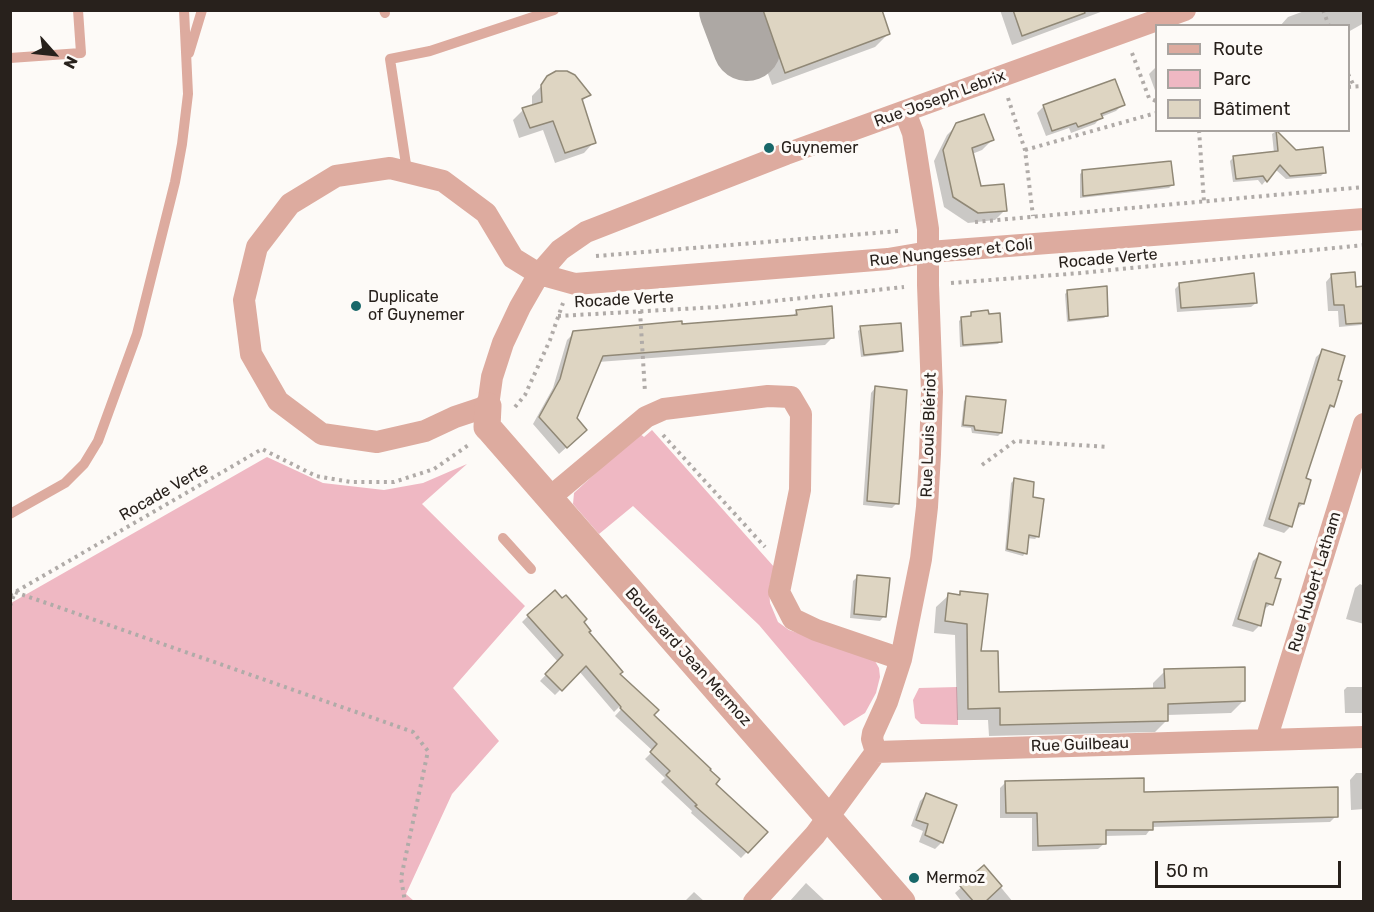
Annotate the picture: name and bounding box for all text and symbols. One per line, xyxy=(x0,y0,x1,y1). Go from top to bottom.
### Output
north arrow xyxy=(24,24,84,84)
legend xyxy=(1155,24,1350,132)
text: Route xyxy=(1213,38,1263,60)
text: N xyxy=(59,53,82,72)
street label: Rue Joseph Lebrix xyxy=(872,66,1008,132)
text: Parc xyxy=(1213,68,1251,90)
text: Bâtiment xyxy=(1213,98,1290,120)
place label: Guynemer xyxy=(781,138,858,158)
marker: Guynemer xyxy=(762,141,776,155)
street label: Rue Nungesser et Coli xyxy=(868,235,1034,271)
street label: Rocade Verte xyxy=(1058,245,1158,273)
place label: Duplicate of Guynemer xyxy=(368,287,464,325)
street label: Rocade Verte xyxy=(574,288,674,312)
marker: Duplicate of Guynemer xyxy=(349,299,363,313)
street label: Rue Louis Blériot xyxy=(917,372,941,498)
street label: Rocade Verte xyxy=(116,459,212,525)
street label: Rue Hubert Latham xyxy=(1285,510,1345,654)
street label: Boulevard Jean Mermoz xyxy=(621,584,755,730)
street label: Rue Guilbeau xyxy=(1031,734,1129,756)
scale bar xyxy=(1158,849,1344,887)
text: 50 m xyxy=(1166,860,1209,882)
place label: Mermoz xyxy=(926,868,985,888)
marker: Mermoz xyxy=(907,871,921,885)

